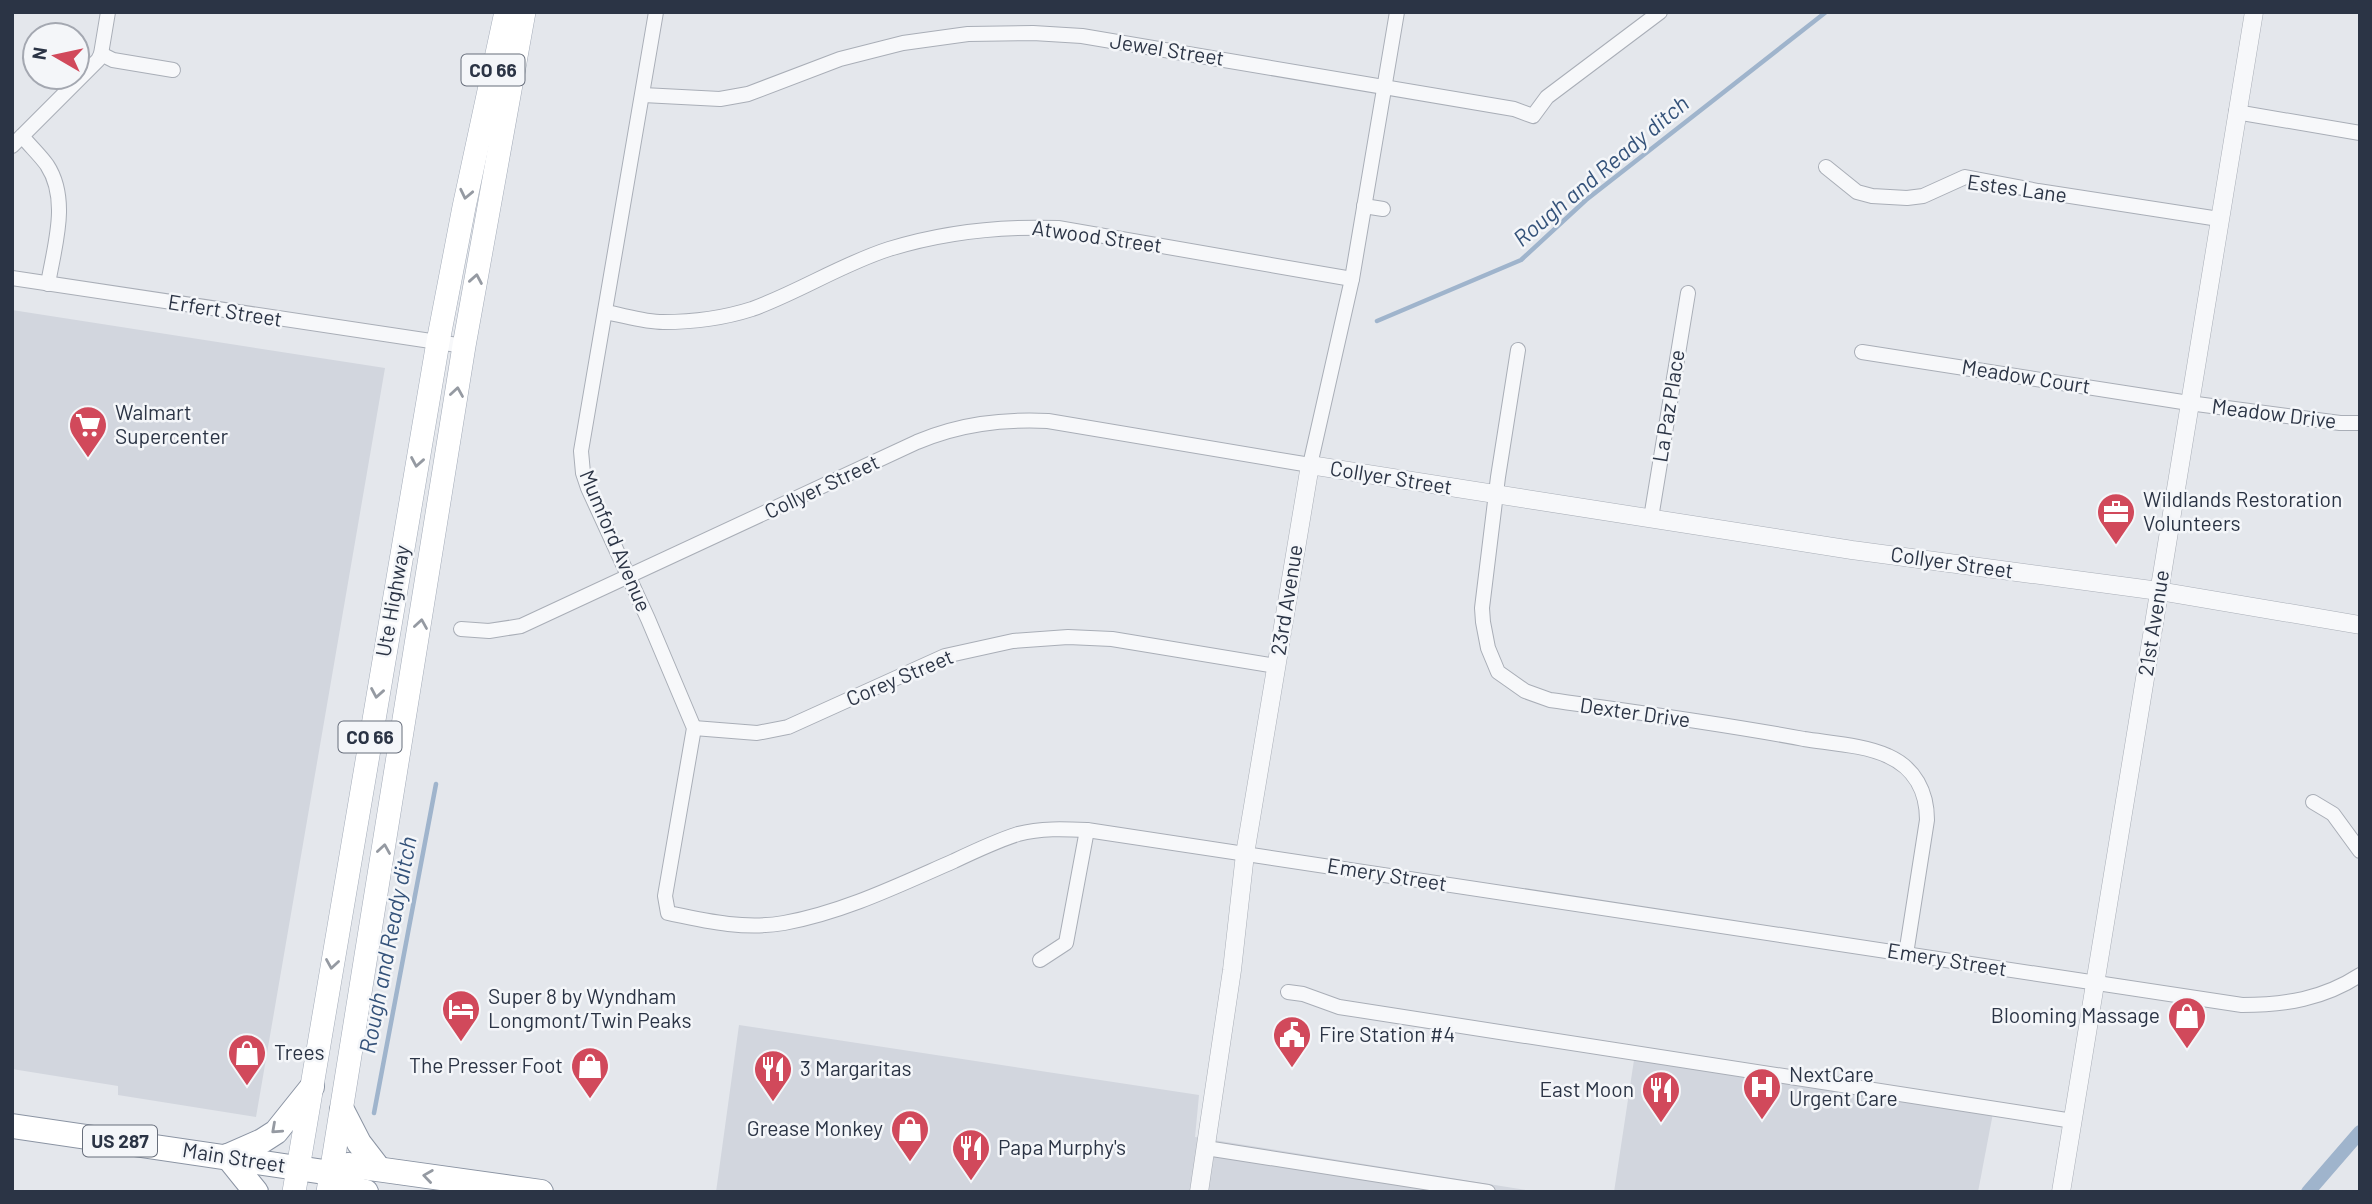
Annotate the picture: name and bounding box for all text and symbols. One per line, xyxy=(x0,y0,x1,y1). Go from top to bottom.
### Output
north arrow xyxy=(21,21,91,91)
street label: Jewel Street xyxy=(1108,27,1226,70)
text: N xyxy=(26,45,51,61)
road number: CO 66 xyxy=(462,54,524,86)
water label: Rough and Ready ditch xyxy=(1507,89,1694,252)
street label: Estes Lane xyxy=(1966,168,2069,207)
one-way arrow xyxy=(460,188,475,200)
street label: Atwood Street xyxy=(1031,214,1164,257)
one-way arrow xyxy=(468,273,483,285)
street label: Erfert Street xyxy=(166,288,284,331)
street label: La Paz Place xyxy=(1646,348,1689,464)
street label: Meadow Court xyxy=(1960,353,2092,398)
one-way arrow xyxy=(449,386,464,398)
street label: Meadow Drive xyxy=(2210,392,2338,433)
place label: Walmart Supercenter xyxy=(115,399,229,448)
supermarket icon: Walmart Supercenter xyxy=(67,404,109,459)
street label: Collyer Street xyxy=(760,448,883,523)
street label: Collyer Street xyxy=(1328,455,1454,499)
one-way arrow xyxy=(410,457,425,468)
street label: Mumford Avenue xyxy=(575,466,657,615)
place label: Wildlands Restoration Volunteers xyxy=(2143,486,2342,535)
office icon: Wildlands Restoration Volunteers xyxy=(2095,491,2137,546)
street label: Collyer Street xyxy=(1889,541,2015,582)
street label: Ute Highway xyxy=(369,543,414,659)
street label: 23rd Avenue xyxy=(1264,543,1307,657)
street label: 21st Avenue xyxy=(2132,568,2173,678)
one-way arrow xyxy=(413,619,428,630)
street label: Corey Street xyxy=(842,643,957,710)
one-way arrow xyxy=(371,687,386,699)
street label: Dexter Drive xyxy=(1578,691,1692,732)
road number: CO 66 xyxy=(338,722,402,752)
water label: Rough and Ready ditch xyxy=(352,834,422,1056)
one-way arrow xyxy=(376,843,391,855)
street label: Emery Street xyxy=(1326,852,1449,895)
street label: Emery Street xyxy=(1886,937,2009,980)
one-way arrow xyxy=(325,959,340,970)
place label: Super 8 by Wyndham Longmont/Twin Peaks xyxy=(488,983,692,1032)
hotel icon: Super 8 by Wyndham Longmont/Twin Peaks xyxy=(440,988,482,1043)
shop icon: Blooming Massage xyxy=(2166,995,2208,1050)
place label: Blooming Massage xyxy=(1991,1002,2160,1027)
public building icon: Fire Station #4 xyxy=(1271,1014,1313,1069)
place label: Fire Station #4 xyxy=(1319,1021,1455,1046)
shop icon: Trees xyxy=(226,1032,268,1087)
place label: Trees xyxy=(274,1039,325,1064)
shop icon: The Presser Foot xyxy=(569,1045,611,1100)
restaurant icon: 3 Margaritas xyxy=(752,1048,794,1103)
place label: The Presser Foot xyxy=(409,1052,563,1077)
place label: 3 Margaritas xyxy=(800,1055,912,1080)
place label: NextCare Urgent Care xyxy=(1789,1061,1898,1110)
hospital icon: NextCare Urgent Care xyxy=(1741,1066,1783,1121)
restaurant icon: East Moon xyxy=(1640,1069,1682,1124)
place label: East Moon xyxy=(1539,1076,1634,1101)
shop icon: Grease Monkey xyxy=(889,1108,931,1163)
place label: Grease Monkey xyxy=(747,1115,883,1140)
one-way arrow xyxy=(271,1121,284,1134)
road number: US 287 xyxy=(83,1126,157,1156)
restaurant icon: Papa Murphy's xyxy=(950,1127,992,1182)
place label: Papa Murphy's xyxy=(998,1134,1126,1159)
street label: Main Street xyxy=(181,1136,288,1177)
one-way arrow xyxy=(422,1168,434,1183)

